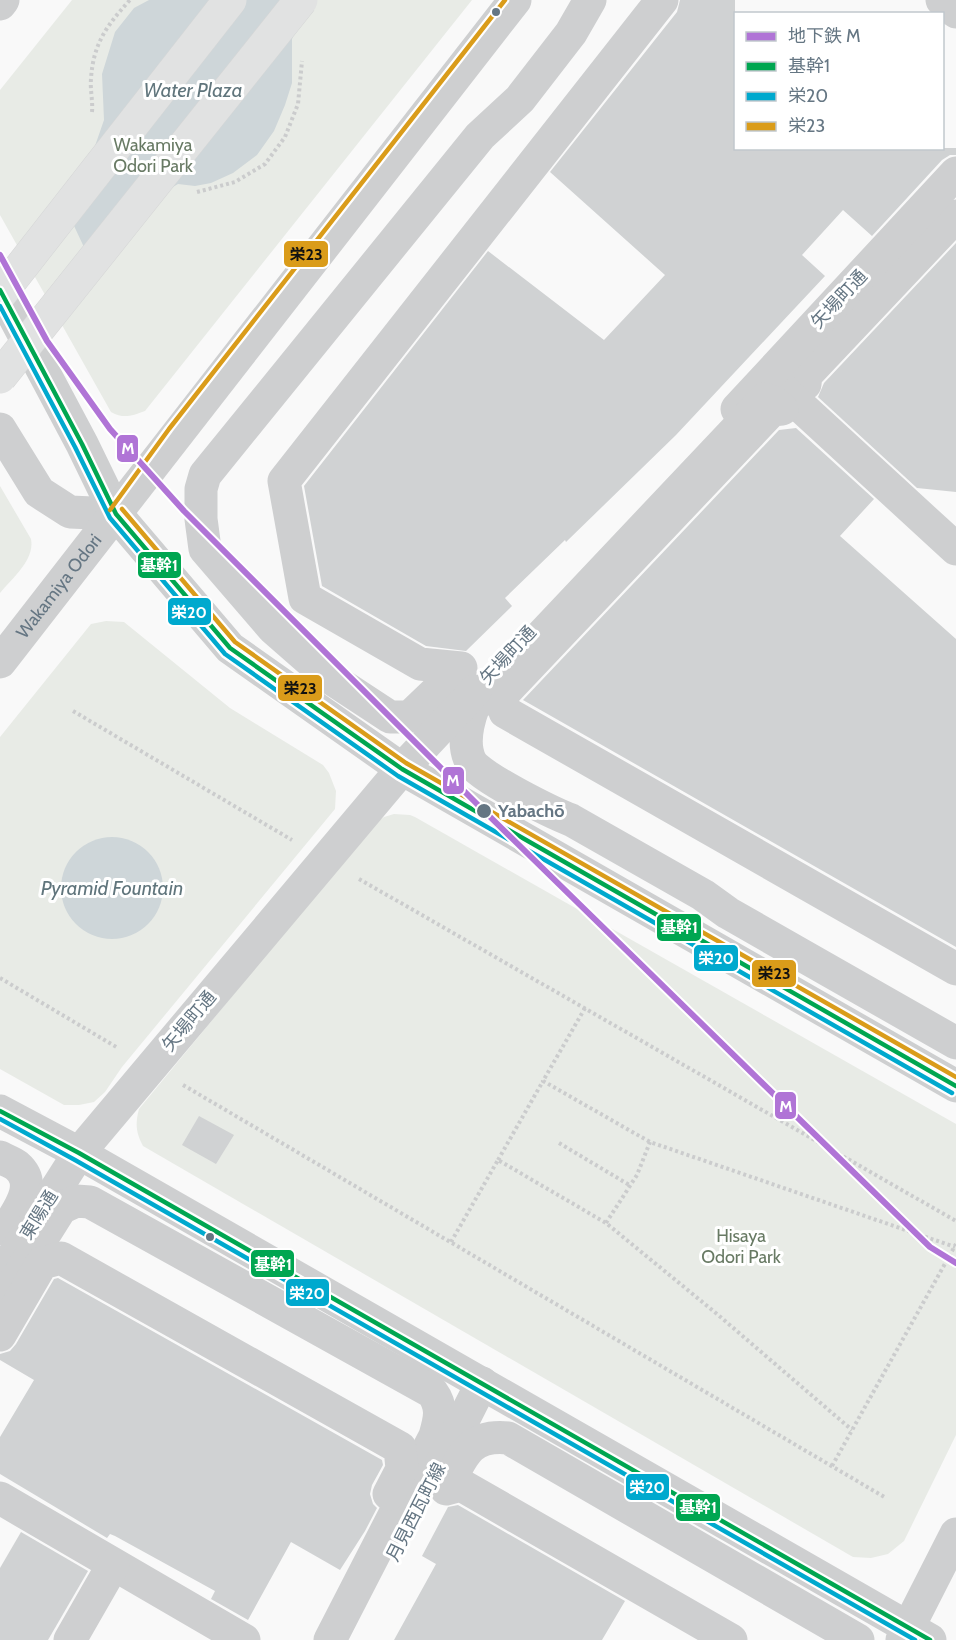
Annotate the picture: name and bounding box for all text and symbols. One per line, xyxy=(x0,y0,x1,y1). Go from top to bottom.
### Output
unlabelled marker xyxy=(490,6,502,18)
legend xyxy=(734,12,944,150)
text: 地下鉄 M xyxy=(788,25,861,47)
text: 基幹1 xyxy=(788,55,830,77)
water label: Water Plaza xyxy=(144,78,242,102)
text: 栄20 xyxy=(788,85,828,107)
text: 栄23 xyxy=(788,115,825,137)
park label: Wakamiya Odori Park xyxy=(113,134,194,177)
line badge: 栄23 xyxy=(283,240,329,268)
text: 栄23 xyxy=(289,245,323,264)
street label: 矢場町通 xyxy=(806,265,872,333)
line badge: M xyxy=(116,434,139,463)
text: M xyxy=(121,439,135,458)
street label: Wakamiya Odori xyxy=(12,530,106,643)
line badge: 基幹1 xyxy=(137,551,182,579)
text: 基幹1 xyxy=(140,556,178,575)
line badge: 栄20 xyxy=(167,597,212,626)
text: 栄20 xyxy=(171,603,207,622)
street label: 矢場町通 xyxy=(475,621,541,689)
line badge: 栄23 xyxy=(277,674,323,702)
text: 栄23 xyxy=(283,679,317,698)
line badge: M xyxy=(442,766,465,795)
text: M xyxy=(446,771,460,790)
place label: Yabachō xyxy=(497,800,564,822)
marker: Yabachō xyxy=(475,802,493,820)
water label: Pyramid Fountain xyxy=(41,876,183,900)
line badge: 基幹1 xyxy=(656,913,702,942)
text: 基幹1 xyxy=(660,918,698,937)
line badge: 栄20 xyxy=(693,944,739,972)
text: 栄20 xyxy=(698,949,734,968)
line badge: 栄23 xyxy=(751,959,797,988)
text: 栄23 xyxy=(757,964,791,983)
street label: 矢場町通 xyxy=(157,986,221,1056)
line badge: M xyxy=(774,1091,797,1120)
text: M xyxy=(779,1097,793,1116)
street label: 東陽通 xyxy=(15,1186,63,1244)
park label: Hisaya Odori Park xyxy=(701,1225,782,1268)
unlabelled marker xyxy=(204,1231,216,1243)
line badge: 基幹1 xyxy=(250,1249,295,1278)
text: 基幹1 xyxy=(254,1255,292,1274)
line badge: 栄20 xyxy=(285,1278,330,1307)
text: 栄20 xyxy=(289,1284,325,1303)
street label: 月見西瓦町線 xyxy=(382,1459,450,1565)
line badge: 栄20 xyxy=(625,1473,670,1501)
text: 栄20 xyxy=(629,1478,665,1497)
line badge: 基幹1 xyxy=(675,1493,721,1522)
text: 基幹1 xyxy=(679,1498,717,1517)

